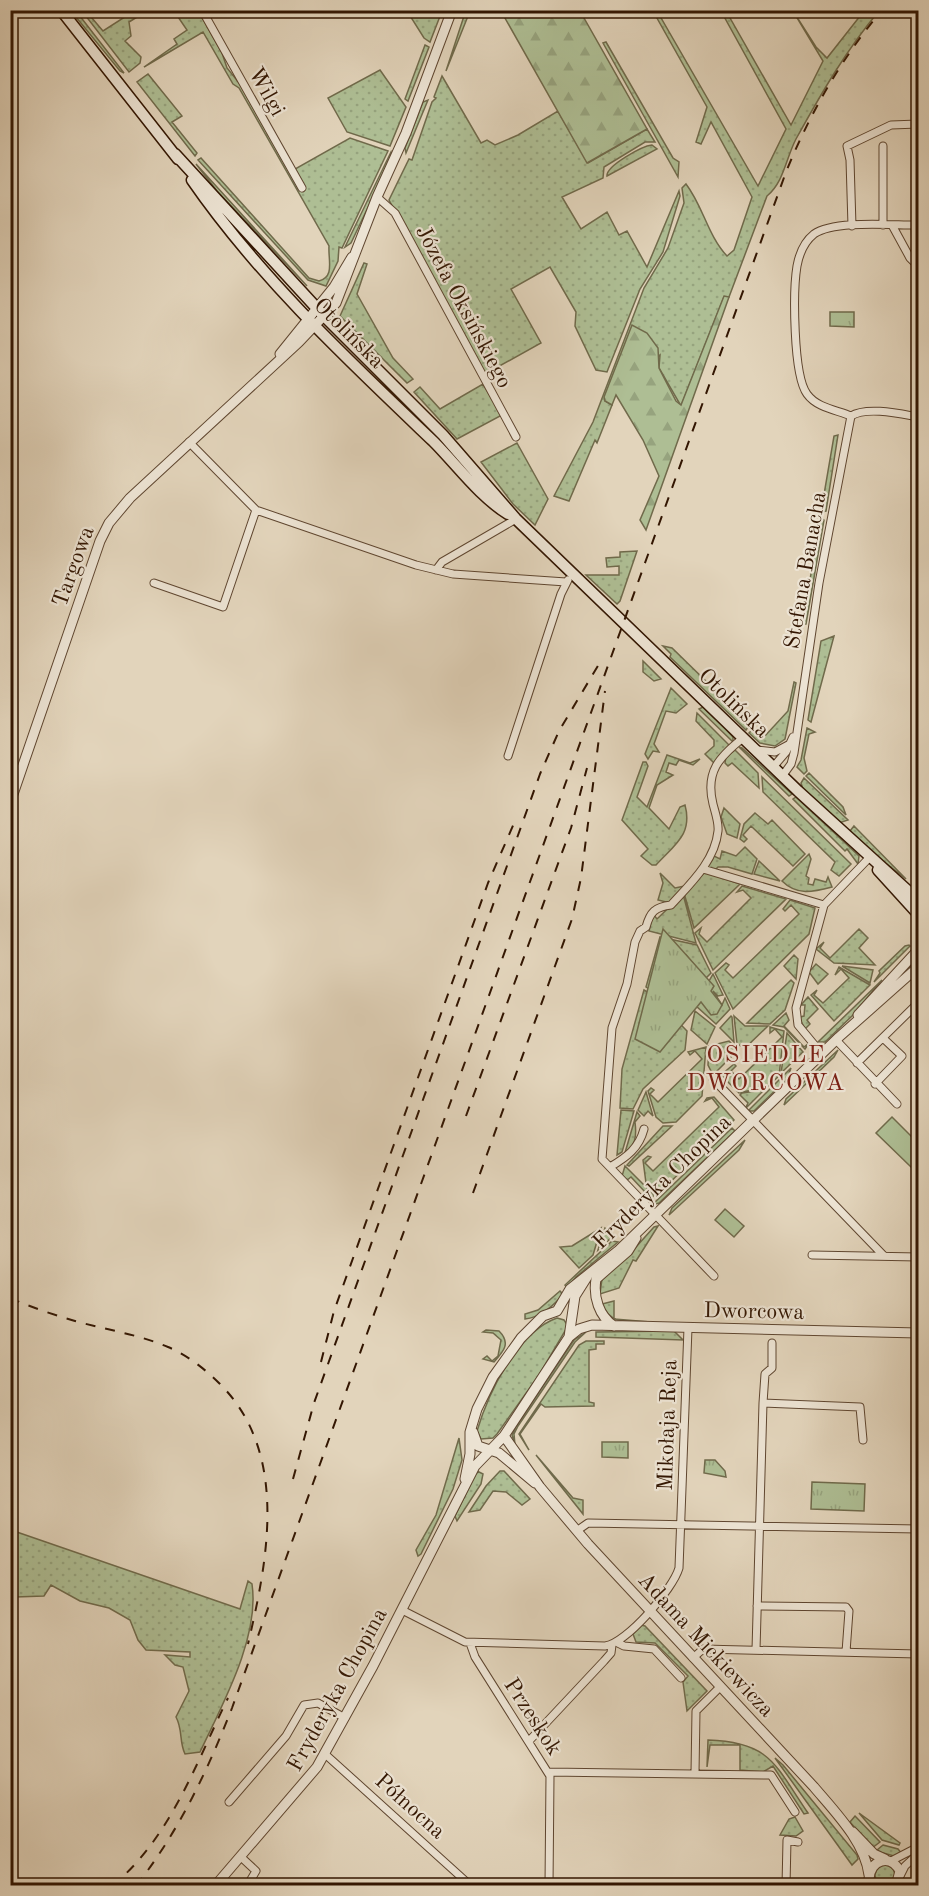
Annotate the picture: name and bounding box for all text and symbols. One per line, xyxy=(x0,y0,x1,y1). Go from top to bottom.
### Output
street label: Wilgi xyxy=(244,64,289,120)
street label: Józefa Oksińskiego xyxy=(411,222,515,392)
street label: Otolińska xyxy=(309,294,388,373)
street label: Stefana Banacha xyxy=(781,490,831,651)
street label: Targowa xyxy=(49,523,99,610)
street label: Otolińska xyxy=(694,664,774,743)
district label: OSIEDLE DWORCOWA xyxy=(686,1044,846,1096)
street label: Fryderyka Chopina xyxy=(589,1111,736,1254)
street label: Dworcowa xyxy=(704,1300,805,1324)
street label: Mikołaja Reja xyxy=(655,1359,681,1491)
street label: Adama Mickiewicza xyxy=(633,1569,778,1722)
street label: Fryderyka Chopina xyxy=(284,1605,392,1775)
street label: Przeskok xyxy=(499,1675,565,1760)
street label: Północna xyxy=(370,1770,449,1843)

